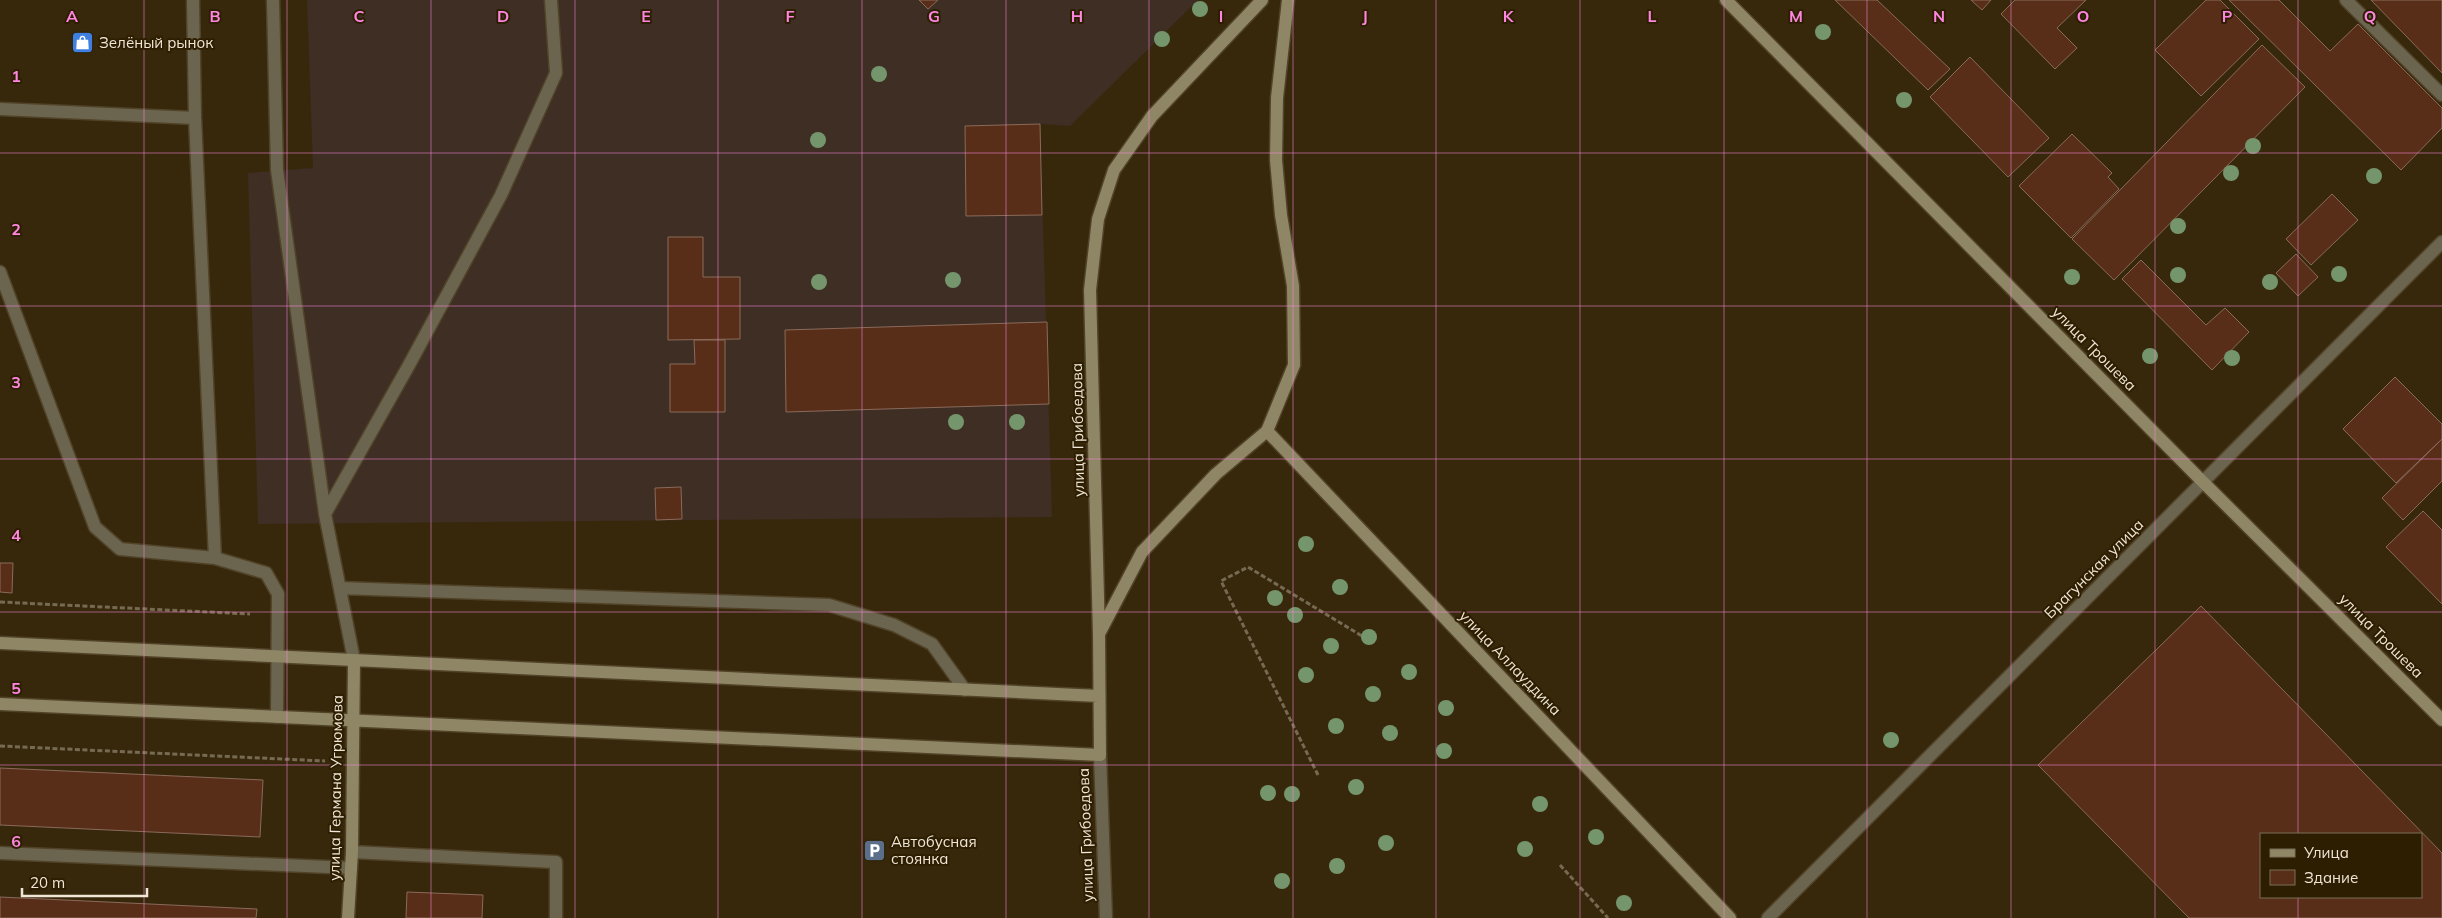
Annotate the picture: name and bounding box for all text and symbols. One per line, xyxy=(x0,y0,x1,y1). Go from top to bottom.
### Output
text: A xyxy=(66,6,78,26)
text: B xyxy=(209,6,221,26)
text: C xyxy=(354,6,365,26)
text: D xyxy=(497,6,509,26)
text: E xyxy=(641,6,651,26)
text: F xyxy=(785,6,795,26)
text: G xyxy=(928,6,940,26)
text: H xyxy=(1071,6,1083,26)
text: I xyxy=(1219,6,1223,26)
text: J xyxy=(1362,6,1368,26)
text: K xyxy=(1503,6,1515,26)
text: L xyxy=(1648,6,1657,26)
text: M xyxy=(1789,6,1803,26)
text: N xyxy=(1933,6,1945,26)
text: O xyxy=(2077,6,2089,26)
text: P xyxy=(2222,6,2233,26)
text: Q xyxy=(2364,6,2376,26)
shop icon: Зелёный рынок xyxy=(71,31,95,55)
place label: Зелёный рынок xyxy=(99,33,214,52)
text: 1 xyxy=(11,66,21,86)
text: 2 xyxy=(11,219,21,239)
street label: улица Трошева xyxy=(2048,303,2140,395)
street label: улица Грибоедова xyxy=(1067,363,1088,497)
text: 3 xyxy=(11,372,21,392)
street label: Брагунская улица xyxy=(2040,515,2147,622)
text: 4 xyxy=(11,525,21,545)
street label: улица Трошева xyxy=(2335,590,2427,682)
street label: улица Аллауддина xyxy=(1455,606,1565,719)
text: 5 xyxy=(11,678,21,698)
street label: улица Германа Угрюмова xyxy=(324,695,347,881)
street label: улица Грибоедова xyxy=(1074,768,1097,902)
text: 6 xyxy=(11,831,21,851)
place label: Автобусная стоянка xyxy=(891,832,977,868)
legend xyxy=(2260,833,2422,898)
parking icon: Автобусная стоянка xyxy=(863,839,887,863)
text: Улица xyxy=(2303,843,2349,862)
scale bar xyxy=(22,866,148,898)
text: Здание xyxy=(2304,868,2358,887)
text: 20 m xyxy=(30,873,65,892)

